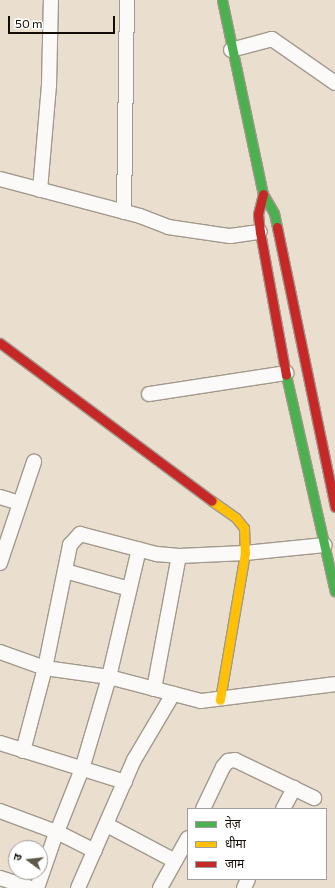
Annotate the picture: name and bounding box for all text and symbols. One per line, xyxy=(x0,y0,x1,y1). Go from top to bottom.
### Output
scale bar xyxy=(10,8,117,34)
text: 50 m xyxy=(15,16,43,30)
legend xyxy=(187,808,327,880)
text: तेज़ xyxy=(225,816,241,830)
text: धीमा xyxy=(225,836,246,850)
north arrow xyxy=(8,840,48,880)
text: उ xyxy=(10,852,24,862)
text: जाम xyxy=(225,856,244,870)

